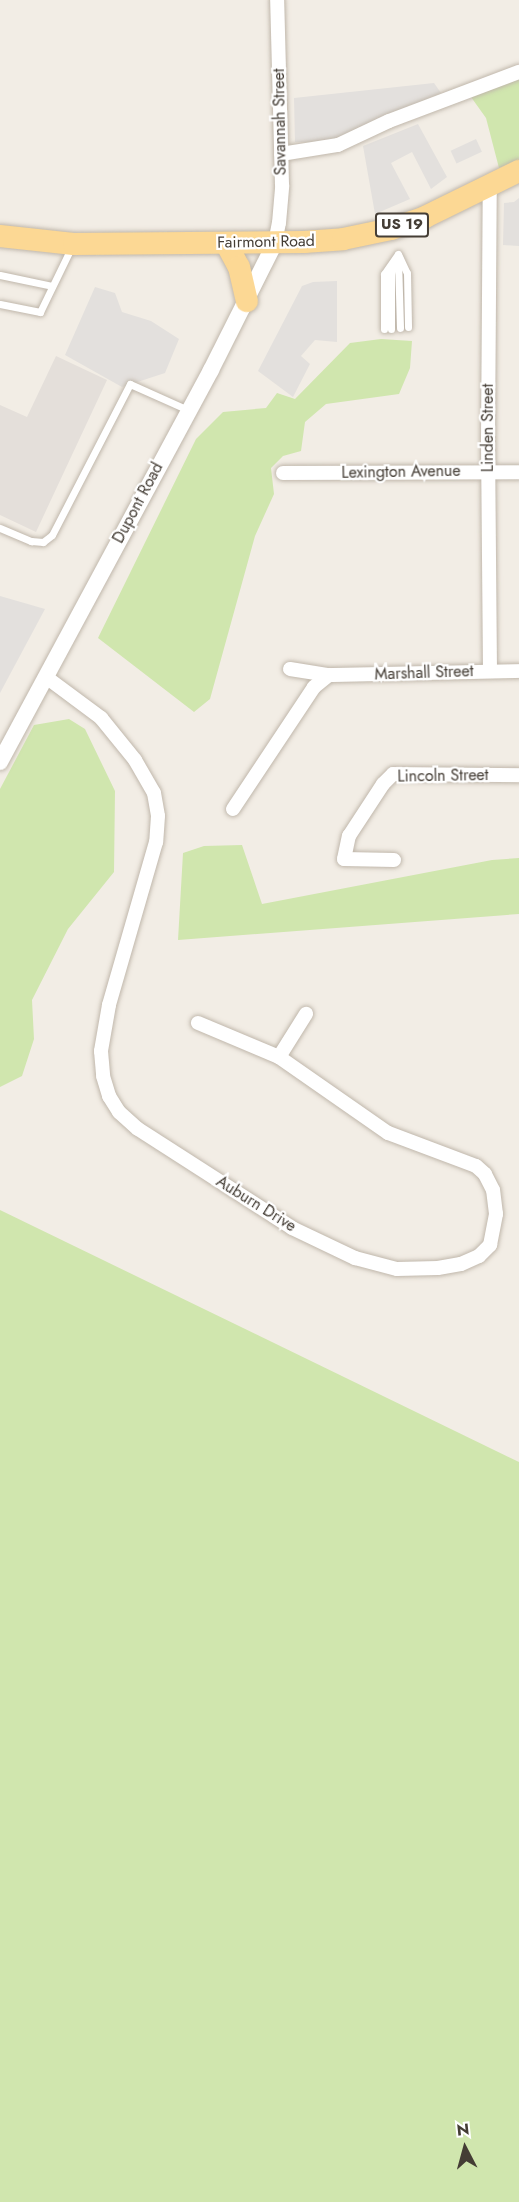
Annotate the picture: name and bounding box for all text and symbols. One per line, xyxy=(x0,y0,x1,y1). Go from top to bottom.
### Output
street label: Savannah Street xyxy=(269,68,291,176)
road number: US 19 xyxy=(374,213,430,237)
street label: Fairmont Road xyxy=(217,232,315,252)
street label: Linden Street xyxy=(478,384,498,472)
street label: Dupont Road xyxy=(109,459,167,547)
street label: Lexington Avenue xyxy=(341,461,461,483)
street label: Marshall Street xyxy=(374,662,474,684)
street label: Lincoln Street xyxy=(397,766,489,786)
street label: Auburn Drive xyxy=(213,1172,299,1236)
text: N xyxy=(456,2117,471,2142)
north arrow xyxy=(435,2118,495,2178)

